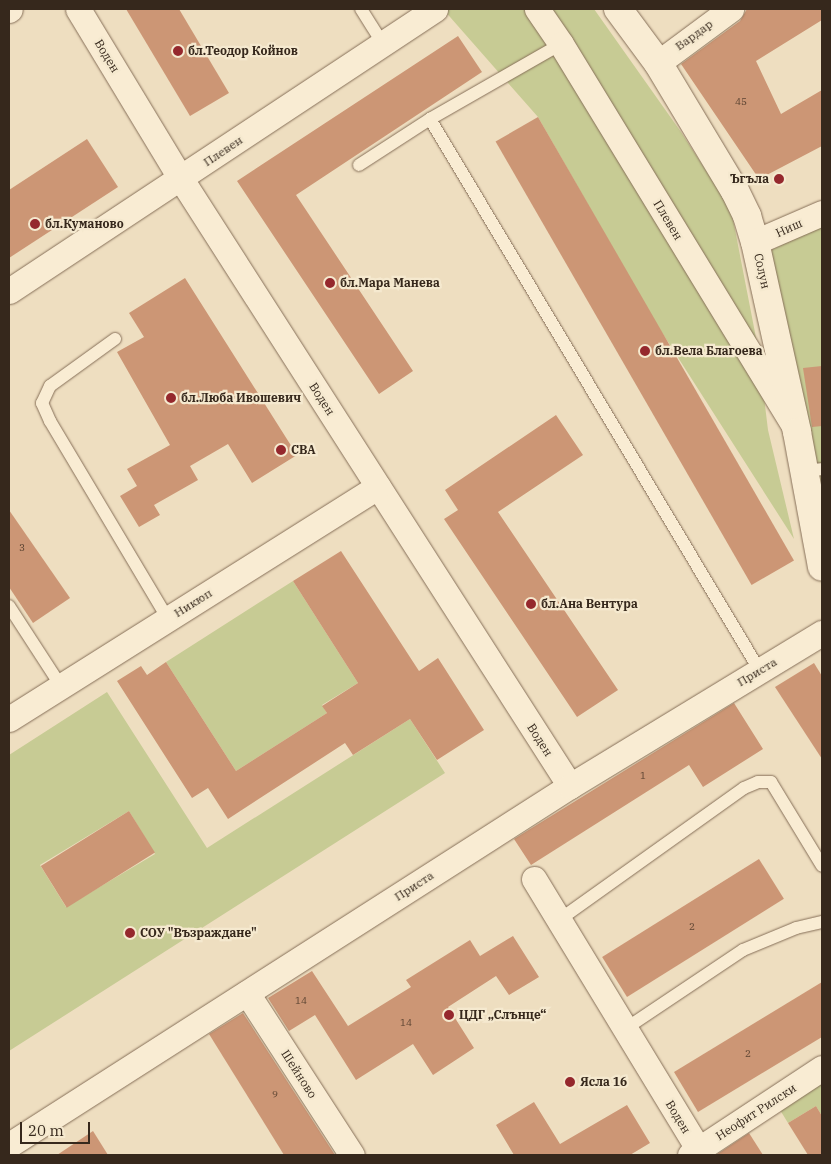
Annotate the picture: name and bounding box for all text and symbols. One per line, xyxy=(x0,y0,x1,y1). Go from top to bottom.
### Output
street label: Вардар xyxy=(672,17,716,53)
street label: Воден xyxy=(92,37,122,75)
place label: бл.Теодор Койнов xyxy=(188,44,298,58)
marker: бл.Теодор Койнов xyxy=(172,45,184,57)
house number: 45 xyxy=(735,96,747,108)
street label: Плевен xyxy=(201,133,245,169)
place label: Ъгъла xyxy=(730,172,769,186)
marker: Ъгъла xyxy=(773,173,785,185)
street label: Плевен xyxy=(650,197,686,243)
street label: Ниш xyxy=(773,216,805,240)
place label: бл.Куманово xyxy=(45,217,124,231)
marker: бл.Куманово xyxy=(29,218,41,230)
street label: Солун xyxy=(751,252,773,290)
place label: бл.Мара Манева xyxy=(340,276,440,290)
marker: бл.Мара Манева xyxy=(324,277,336,289)
place label: бл.Вела Благоева xyxy=(655,344,763,358)
marker: бл.Вела Благоева xyxy=(639,345,651,357)
street label: Воден xyxy=(306,380,338,418)
place label: бл.Люба Ивошевич xyxy=(181,391,301,405)
marker: бл.Люба Ивошевич xyxy=(165,392,177,404)
place label: CBA xyxy=(291,443,316,457)
marker: CBA xyxy=(275,444,287,456)
house number: 3 xyxy=(19,542,25,554)
street label: Никюп xyxy=(171,586,215,620)
place label: бл.Ана Вентура xyxy=(541,597,638,611)
marker: бл.Ана Вентура xyxy=(525,598,537,610)
street label: Приста xyxy=(735,655,779,689)
street label: Воден xyxy=(524,721,556,759)
house number: 1 xyxy=(640,770,646,782)
street label: Приста xyxy=(392,868,436,904)
house number: 2 xyxy=(689,921,695,933)
place label: СОУ "Възраждане" xyxy=(140,926,257,940)
marker: СОУ "Възраждане" xyxy=(124,927,136,939)
house number: 14 xyxy=(295,995,307,1007)
place label: ЦДГ „Слънце“ xyxy=(459,1008,546,1022)
marker: ЦДГ „Слънце“ xyxy=(443,1009,455,1021)
house number: 14 xyxy=(400,1017,412,1029)
street label: Шейново xyxy=(278,1047,320,1101)
house number: 2 xyxy=(745,1048,751,1060)
place label: Ясла 16 xyxy=(580,1075,627,1089)
marker: Ясла 16 xyxy=(564,1076,576,1088)
street label: Неофит Рилски xyxy=(713,1081,799,1143)
house number: 9 xyxy=(272,1089,278,1101)
street label: Воден xyxy=(663,1098,693,1136)
scale bar xyxy=(22,1112,92,1144)
text: 20 m xyxy=(28,1121,64,1140)

